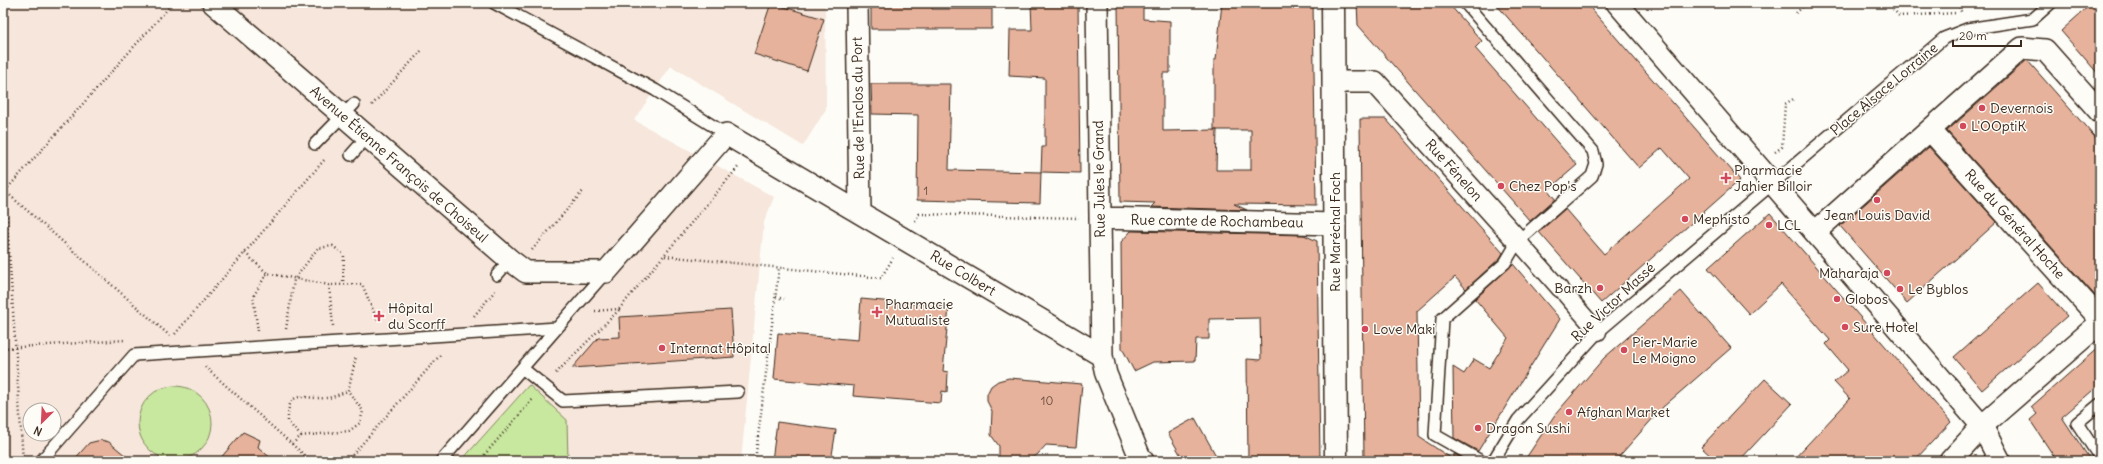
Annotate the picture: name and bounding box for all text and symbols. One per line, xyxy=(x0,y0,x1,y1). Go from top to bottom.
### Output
scale bar xyxy=(1953,22,2021,48)
text: 20 m xyxy=(1959,28,1987,43)
street label: Rue de l'Enclos du Port xyxy=(848,36,868,180)
street label: Place Alsace Lorraine xyxy=(1827,39,1941,139)
street label: Avenue Étienne François de Choiseul xyxy=(306,82,492,246)
place label: Devernois xyxy=(1990,99,2053,117)
marker: Devernois xyxy=(1977,103,1987,113)
place label: L'OOptiK xyxy=(1971,117,2026,135)
street label: Rue Jules le Grand xyxy=(1089,120,1109,238)
marker: L'OOptiK xyxy=(1958,121,1968,131)
street label: Rue Fénelon xyxy=(1421,135,1487,205)
place label: Pharmacie Jahier Billoir xyxy=(1734,161,1812,195)
street label: Rue du Général Hoche xyxy=(1961,165,2069,283)
street label: Rue Maréchal Foch xyxy=(1326,172,1344,292)
marker: Pharmacie Jahier Billoir xyxy=(1721,173,1731,183)
place label: Chez Pop's xyxy=(1509,177,1577,195)
marker: Chez Pop's xyxy=(1496,181,1506,191)
house number: 1 xyxy=(924,183,928,198)
marker: Jean Louis David xyxy=(1872,195,1882,205)
place label: Jean Louis David xyxy=(1824,206,1930,224)
street label: Rue comte de Rochambeau xyxy=(1130,210,1304,232)
place label: Mephisto xyxy=(1693,210,1750,228)
marker: Mephisto xyxy=(1680,214,1690,224)
place label: LCL xyxy=(1777,216,1801,234)
marker: LCL xyxy=(1764,220,1774,230)
street label: Rue Colbert xyxy=(927,246,999,300)
street label: Rue Victor Massé xyxy=(1567,259,1659,345)
place label: Maharaja xyxy=(1819,264,1879,282)
marker: Maharaja xyxy=(1882,268,1892,278)
place label: Barzh xyxy=(1554,279,1592,297)
place label: Le Byblos xyxy=(1908,280,1968,298)
marker: Barzh xyxy=(1595,283,1605,293)
marker: Le Byblos xyxy=(1895,284,1905,294)
place label: Globos xyxy=(1845,290,1888,308)
marker: Globos xyxy=(1832,294,1842,304)
place label: Pharmacie Mutualiste xyxy=(885,295,953,329)
place label: Hôpital du Scorff xyxy=(388,299,446,333)
marker: Pharmacie Mutualiste xyxy=(872,307,882,317)
marker: Hôpital du Scorff xyxy=(373,310,385,322)
place label: Sure Hotel xyxy=(1853,318,1918,336)
place label: Love Maki xyxy=(1373,320,1436,338)
marker: Sure Hotel xyxy=(1840,322,1850,332)
marker: Love Maki xyxy=(1360,324,1370,334)
place label: Pier-Marie Le Moigno xyxy=(1632,333,1698,367)
place label: Internat Hôpital xyxy=(670,339,771,357)
marker: Internat Hôpital xyxy=(657,343,667,353)
marker: Pier-Marie Le Moigno xyxy=(1619,345,1629,355)
house number: 10 xyxy=(1041,393,1053,408)
north arrow xyxy=(22,402,62,442)
place label: Afghan Market xyxy=(1577,403,1670,421)
marker: Afghan Market xyxy=(1564,407,1574,417)
place label: Dragon Sushi xyxy=(1486,419,1570,437)
text: N xyxy=(32,423,44,439)
marker: Dragon Sushi xyxy=(1473,423,1483,433)

